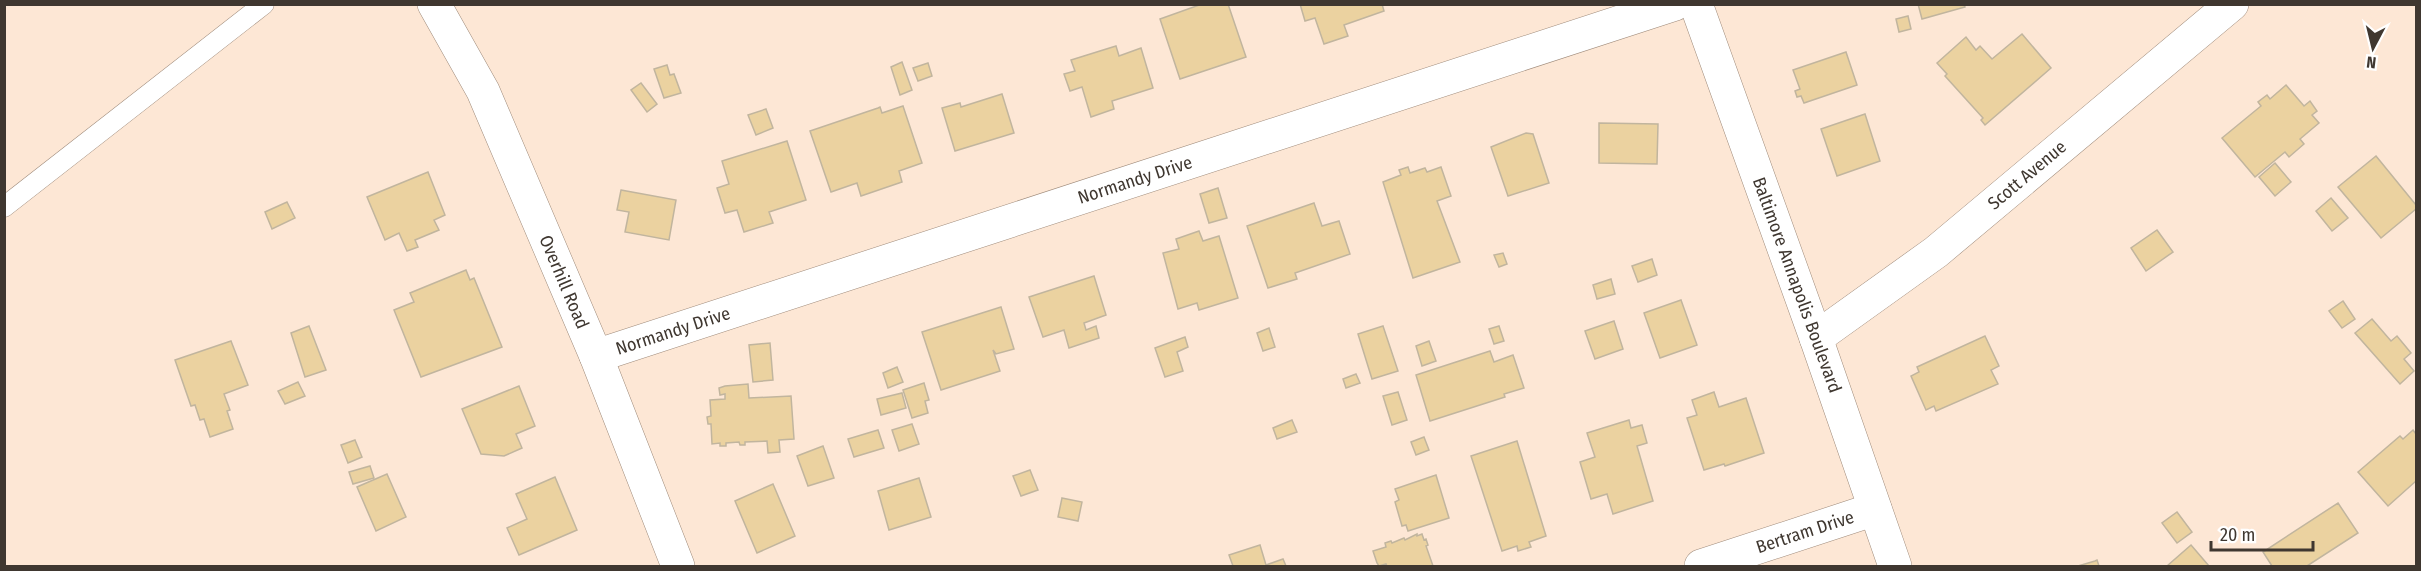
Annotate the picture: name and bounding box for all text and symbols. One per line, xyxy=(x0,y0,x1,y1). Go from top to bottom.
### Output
north arrow xyxy=(2343,18,2403,78)
text: N xyxy=(2365,52,2377,72)
street label: Scott Avenue xyxy=(1983,136,2071,214)
street label: Normandy Drive xyxy=(1075,151,1195,209)
street label: Baltimore Annapolis Boulevard xyxy=(1748,174,1846,396)
street label: Overhill Road xyxy=(534,232,594,332)
street label: Normandy Drive xyxy=(613,302,733,360)
street label: Bertram Drive xyxy=(1753,506,1857,558)
scale bar xyxy=(2211,514,2313,552)
text: 20 m xyxy=(2220,524,2255,546)

